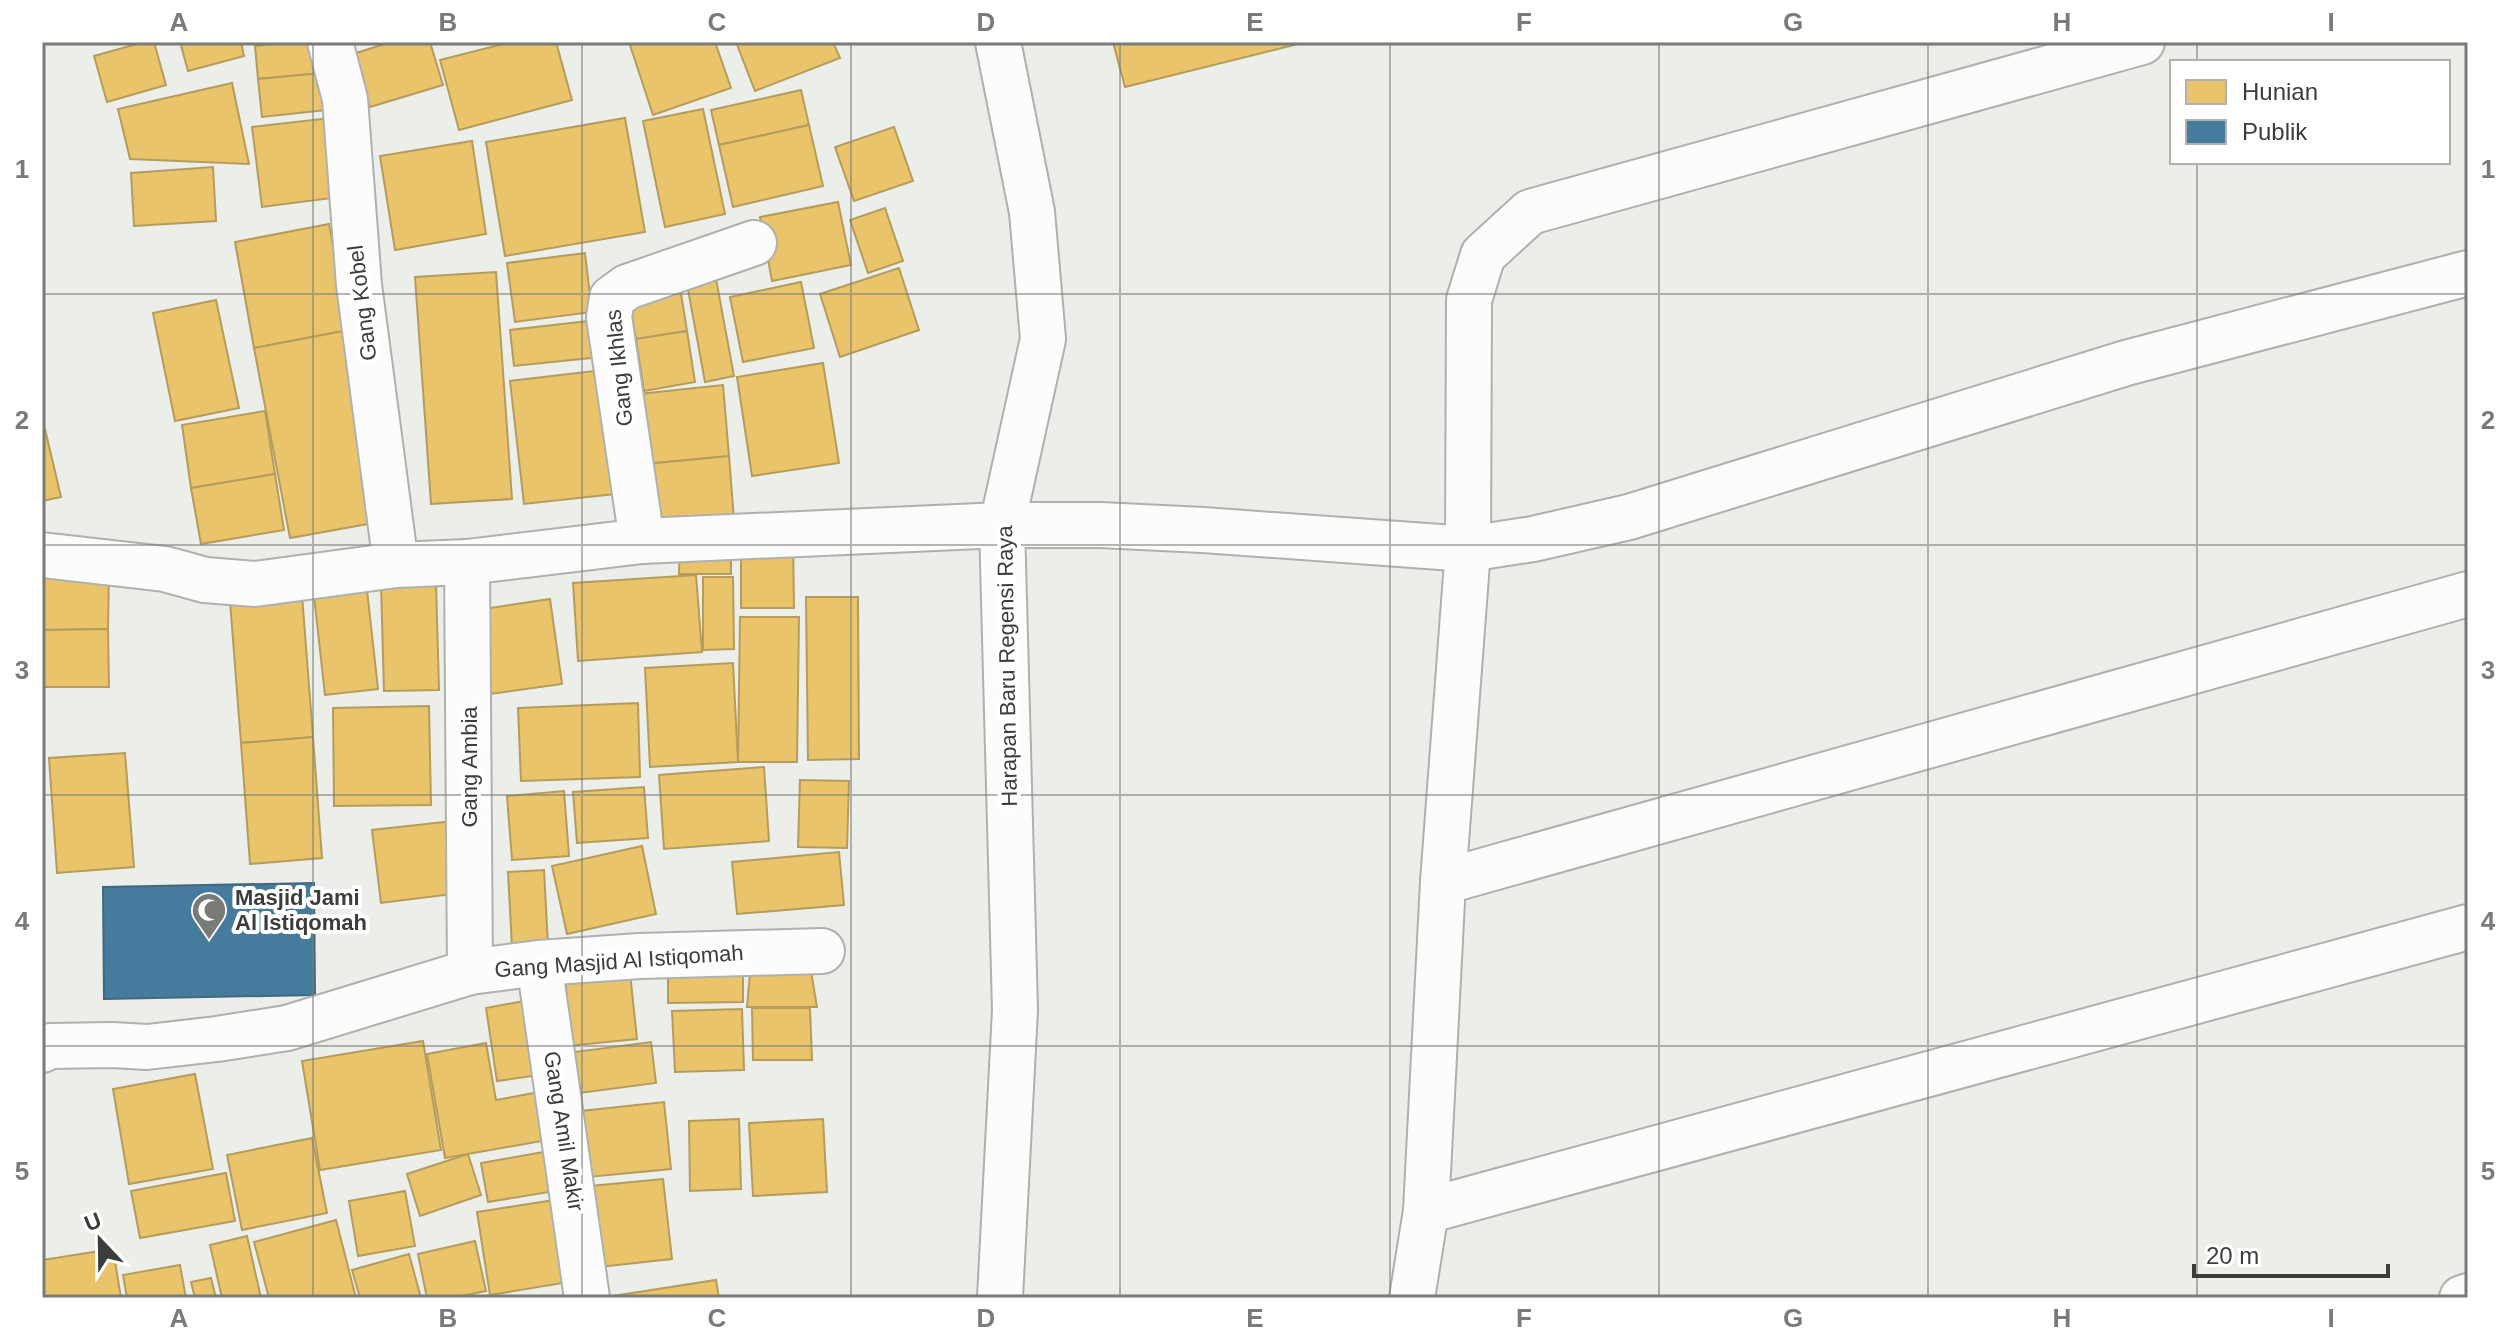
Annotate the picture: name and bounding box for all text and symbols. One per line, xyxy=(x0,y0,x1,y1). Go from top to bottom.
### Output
text: A xyxy=(170,7,189,37)
text: B xyxy=(439,7,457,37)
text: C xyxy=(708,7,727,37)
text: D xyxy=(977,7,995,37)
text: E xyxy=(1246,7,1264,37)
text: F xyxy=(1516,7,1532,37)
text: G xyxy=(1783,7,1803,37)
text: H xyxy=(2053,7,2071,37)
text: I xyxy=(2327,7,2335,37)
legend xyxy=(2170,60,2450,164)
text: Hunian xyxy=(2242,78,2318,105)
text: Publik xyxy=(2242,118,2308,145)
text: 1 xyxy=(15,154,29,184)
text: 1 xyxy=(2481,154,2495,184)
street label: Gang Kobel xyxy=(343,244,381,362)
street label: Gang Ikhlas xyxy=(600,308,638,428)
text: 2 xyxy=(15,405,29,435)
text: 2 xyxy=(2481,405,2495,435)
street label: Harapan Baru Regensi Raya xyxy=(992,524,1022,807)
text: 3 xyxy=(15,655,29,685)
text: 3 xyxy=(2481,655,2495,685)
street label: Gang Ambia xyxy=(457,706,482,828)
place label: Masjid Jami Al Istiqomah xyxy=(235,885,367,935)
mosque icon: Masjid Jami Al Istiqomah xyxy=(190,891,228,941)
text: 4 xyxy=(15,906,30,936)
text: 4 xyxy=(2481,906,2496,936)
street label: Gang Masjid Al Istiqomah xyxy=(494,940,744,982)
street label: Gang Amil Makir xyxy=(539,1049,589,1213)
text: 5 xyxy=(15,1156,29,1186)
text: 5 xyxy=(2481,1156,2495,1186)
north arrow xyxy=(60,1200,140,1280)
text: U xyxy=(81,1207,105,1236)
scale bar xyxy=(2194,1228,2388,1278)
text: 20 m xyxy=(2206,1242,2259,1269)
text: A xyxy=(170,1303,189,1333)
text: B xyxy=(439,1303,457,1333)
text: C xyxy=(708,1303,727,1333)
text: D xyxy=(977,1303,995,1333)
text: E xyxy=(1246,1303,1264,1333)
text: F xyxy=(1516,1303,1532,1333)
text: G xyxy=(1783,1303,1803,1333)
text: H xyxy=(2053,1303,2071,1333)
text: I xyxy=(2327,1303,2335,1333)

